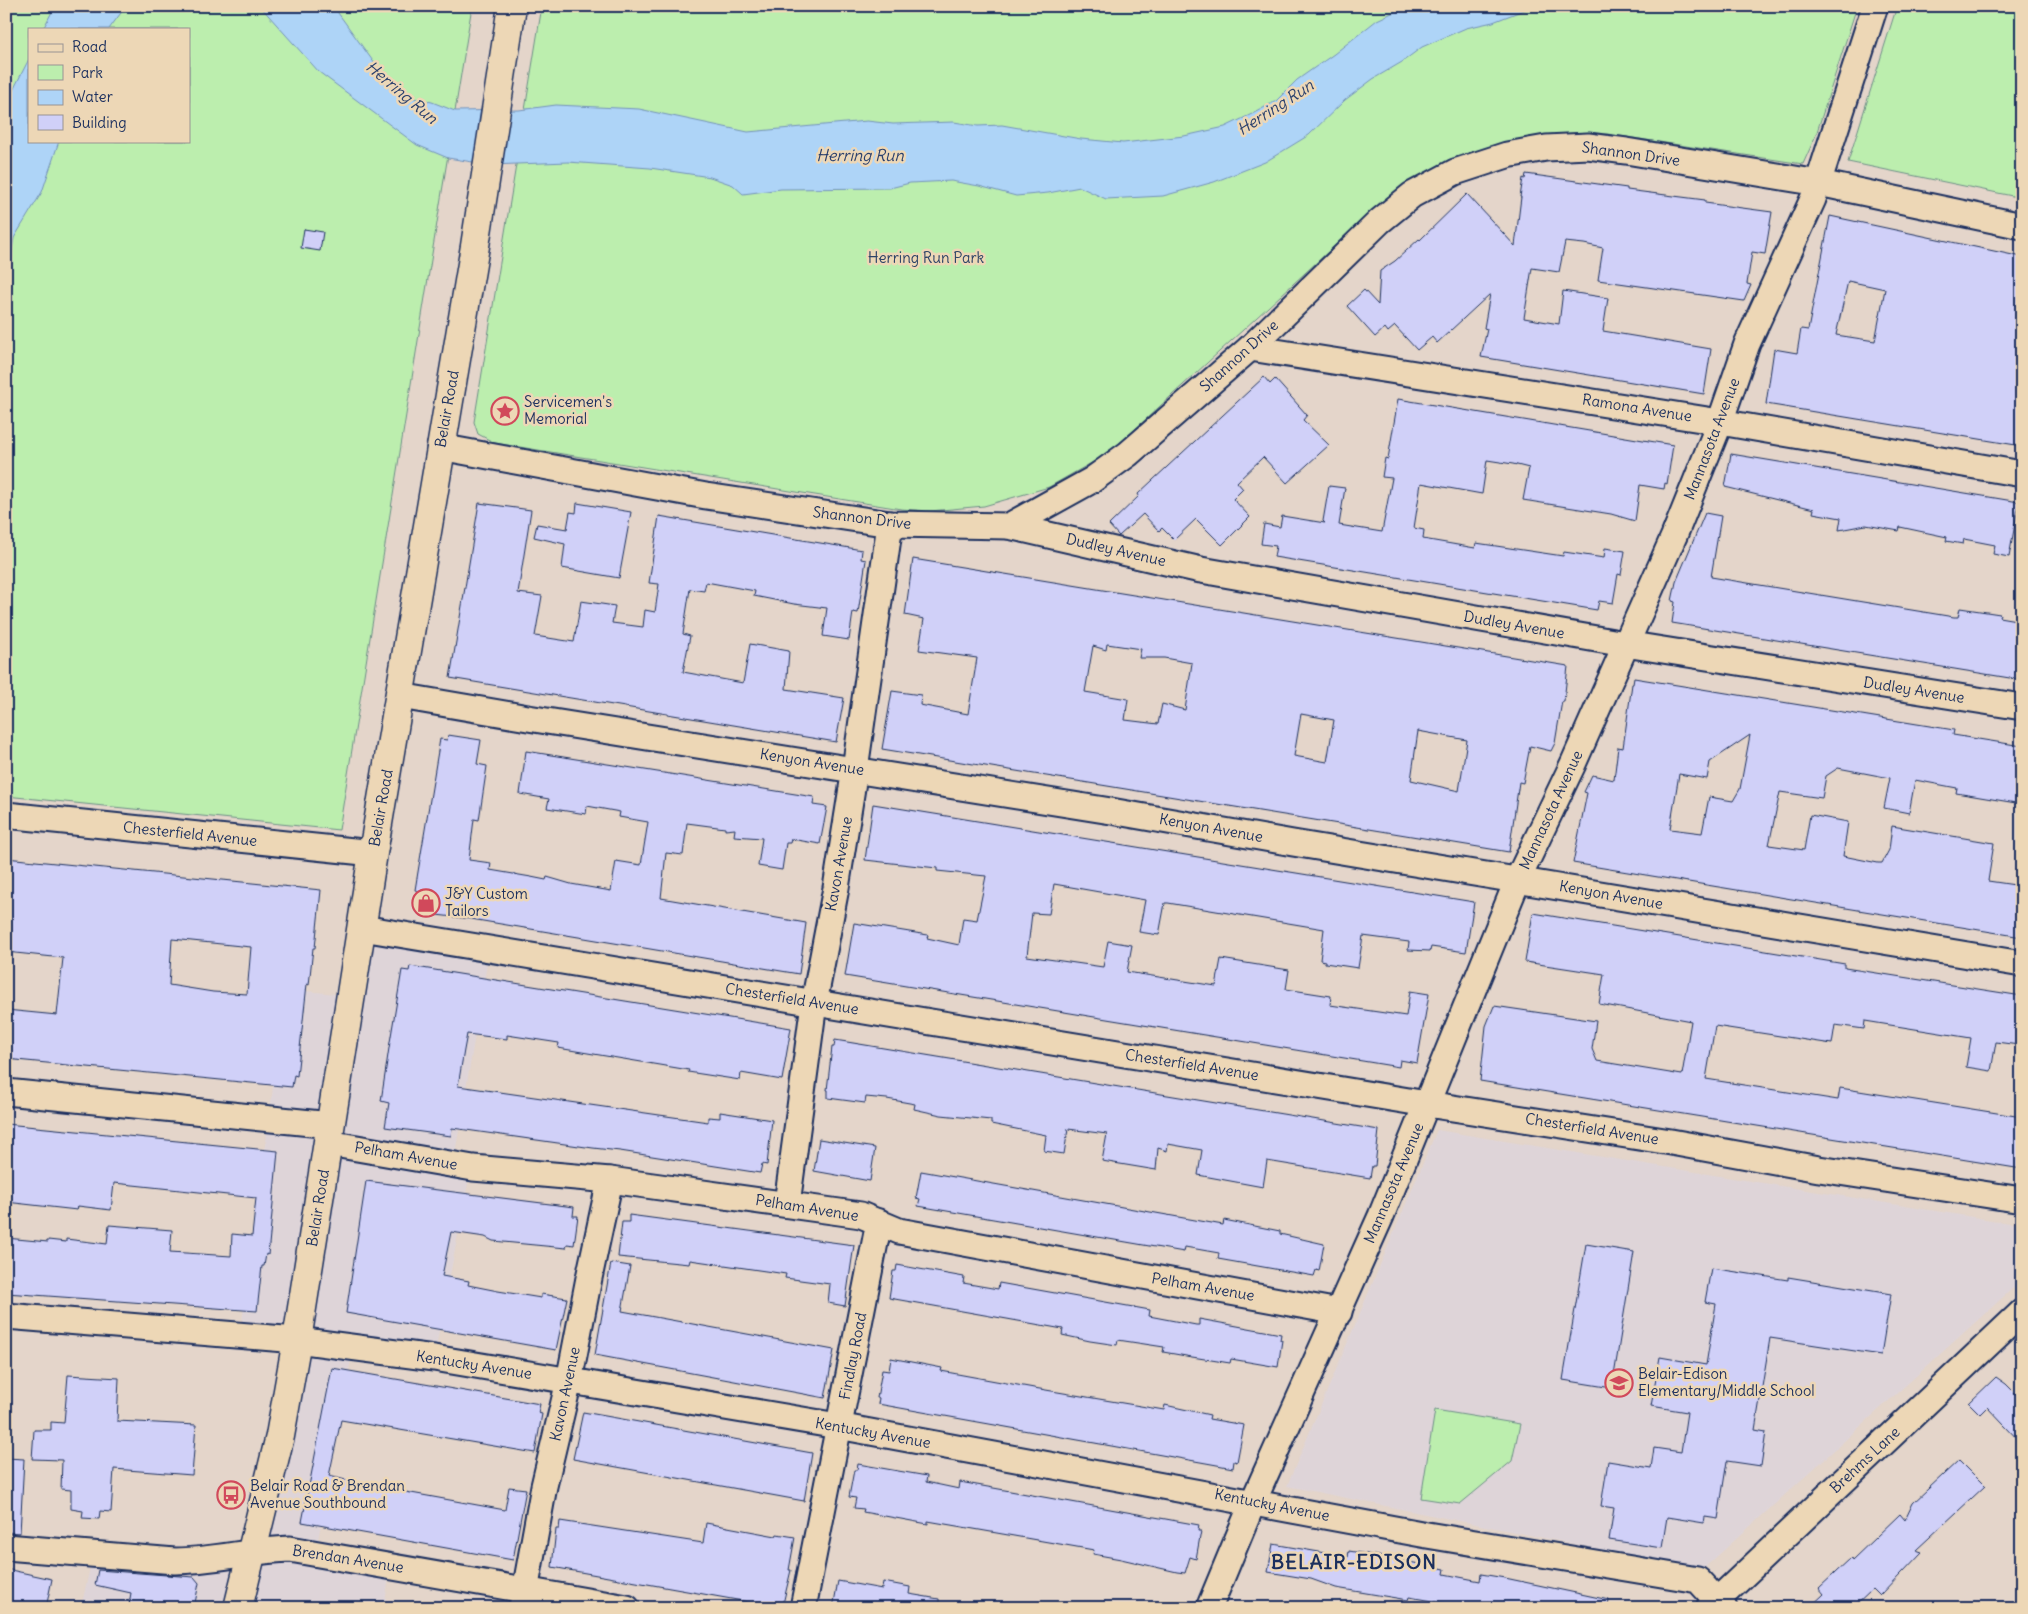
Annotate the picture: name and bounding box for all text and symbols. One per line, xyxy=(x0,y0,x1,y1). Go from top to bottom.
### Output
legend xyxy=(28,28,190,142)
text: Road xyxy=(72,37,107,56)
water label: Herring Run xyxy=(362,56,442,128)
text: Park xyxy=(72,63,103,82)
water label: Herring Run xyxy=(1233,74,1318,139)
text: Water xyxy=(72,87,113,106)
text: Building xyxy=(72,113,127,132)
street label: Shannon Drive xyxy=(1581,137,1681,170)
water label: Herring Run xyxy=(816,145,904,165)
park label: Herring Run Park xyxy=(868,248,985,267)
street label: Shannon Drive xyxy=(1195,315,1282,396)
street label: Belair Road xyxy=(430,369,463,449)
street label: Mannasota Avenue xyxy=(1680,375,1744,503)
street label: Ramona Avenue xyxy=(1581,389,1693,426)
place label: Servicemen's Memorial xyxy=(524,392,612,428)
place icon: Servicemen's Memorial xyxy=(490,396,520,426)
street label: Shannon Drive xyxy=(812,502,912,533)
street label: Dudley Avenue xyxy=(1064,529,1168,570)
street label: Dudley Avenue xyxy=(1462,606,1566,643)
street label: Dudley Avenue xyxy=(1862,672,1966,707)
street label: Kenyon Avenue xyxy=(759,744,865,779)
street label: Mannasota Avenue xyxy=(1515,747,1586,872)
street label: Belair Road xyxy=(364,768,397,848)
street label: Kenyon Avenue xyxy=(1158,809,1264,846)
street label: Kavon Avenue xyxy=(821,815,856,913)
street label: Chesterfield Avenue xyxy=(122,817,258,850)
street label: Kenyon Avenue xyxy=(1558,876,1664,913)
place label: J&Y Custom Tailors xyxy=(445,884,528,920)
shop icon: J&Y Custom Tailors xyxy=(411,888,441,918)
street label: Chesterfield Avenue xyxy=(724,979,860,1018)
street label: Chesterfield Avenue xyxy=(1124,1045,1260,1084)
street label: Chesterfield Avenue xyxy=(1524,1109,1660,1148)
street label: Mannasota Avenue xyxy=(1360,1120,1428,1246)
street label: Pelham Avenue xyxy=(353,1137,459,1174)
street label: Belair Road xyxy=(302,1168,333,1248)
street label: Pelham Avenue xyxy=(754,1190,860,1225)
street label: Pelham Avenue xyxy=(1150,1268,1256,1305)
street label: Findlay Road xyxy=(835,1310,870,1401)
street label: Kavon Avenue xyxy=(545,1345,584,1443)
street label: Kentucky Avenue xyxy=(415,1346,533,1383)
place label: Belair-Edison Elementary/Middle School xyxy=(1638,1364,1815,1400)
school or university icon: Belair-Edison Elementary/Middle School xyxy=(1604,1368,1634,1398)
street label: Kentucky Avenue xyxy=(814,1413,932,1452)
street label: Brehms Lane xyxy=(1826,1422,1904,1497)
place label: Belair Road & Brendan Avenue Southbound xyxy=(250,1476,405,1512)
bus stop icon: Belair Road & Brendan Avenue Southbound xyxy=(216,1480,246,1510)
street label: Kentucky Avenue xyxy=(1213,1484,1331,1525)
street label: Brendan Avenue xyxy=(291,1540,405,1577)
district label: BELAIR-EDISON xyxy=(1271,1549,1437,1574)

